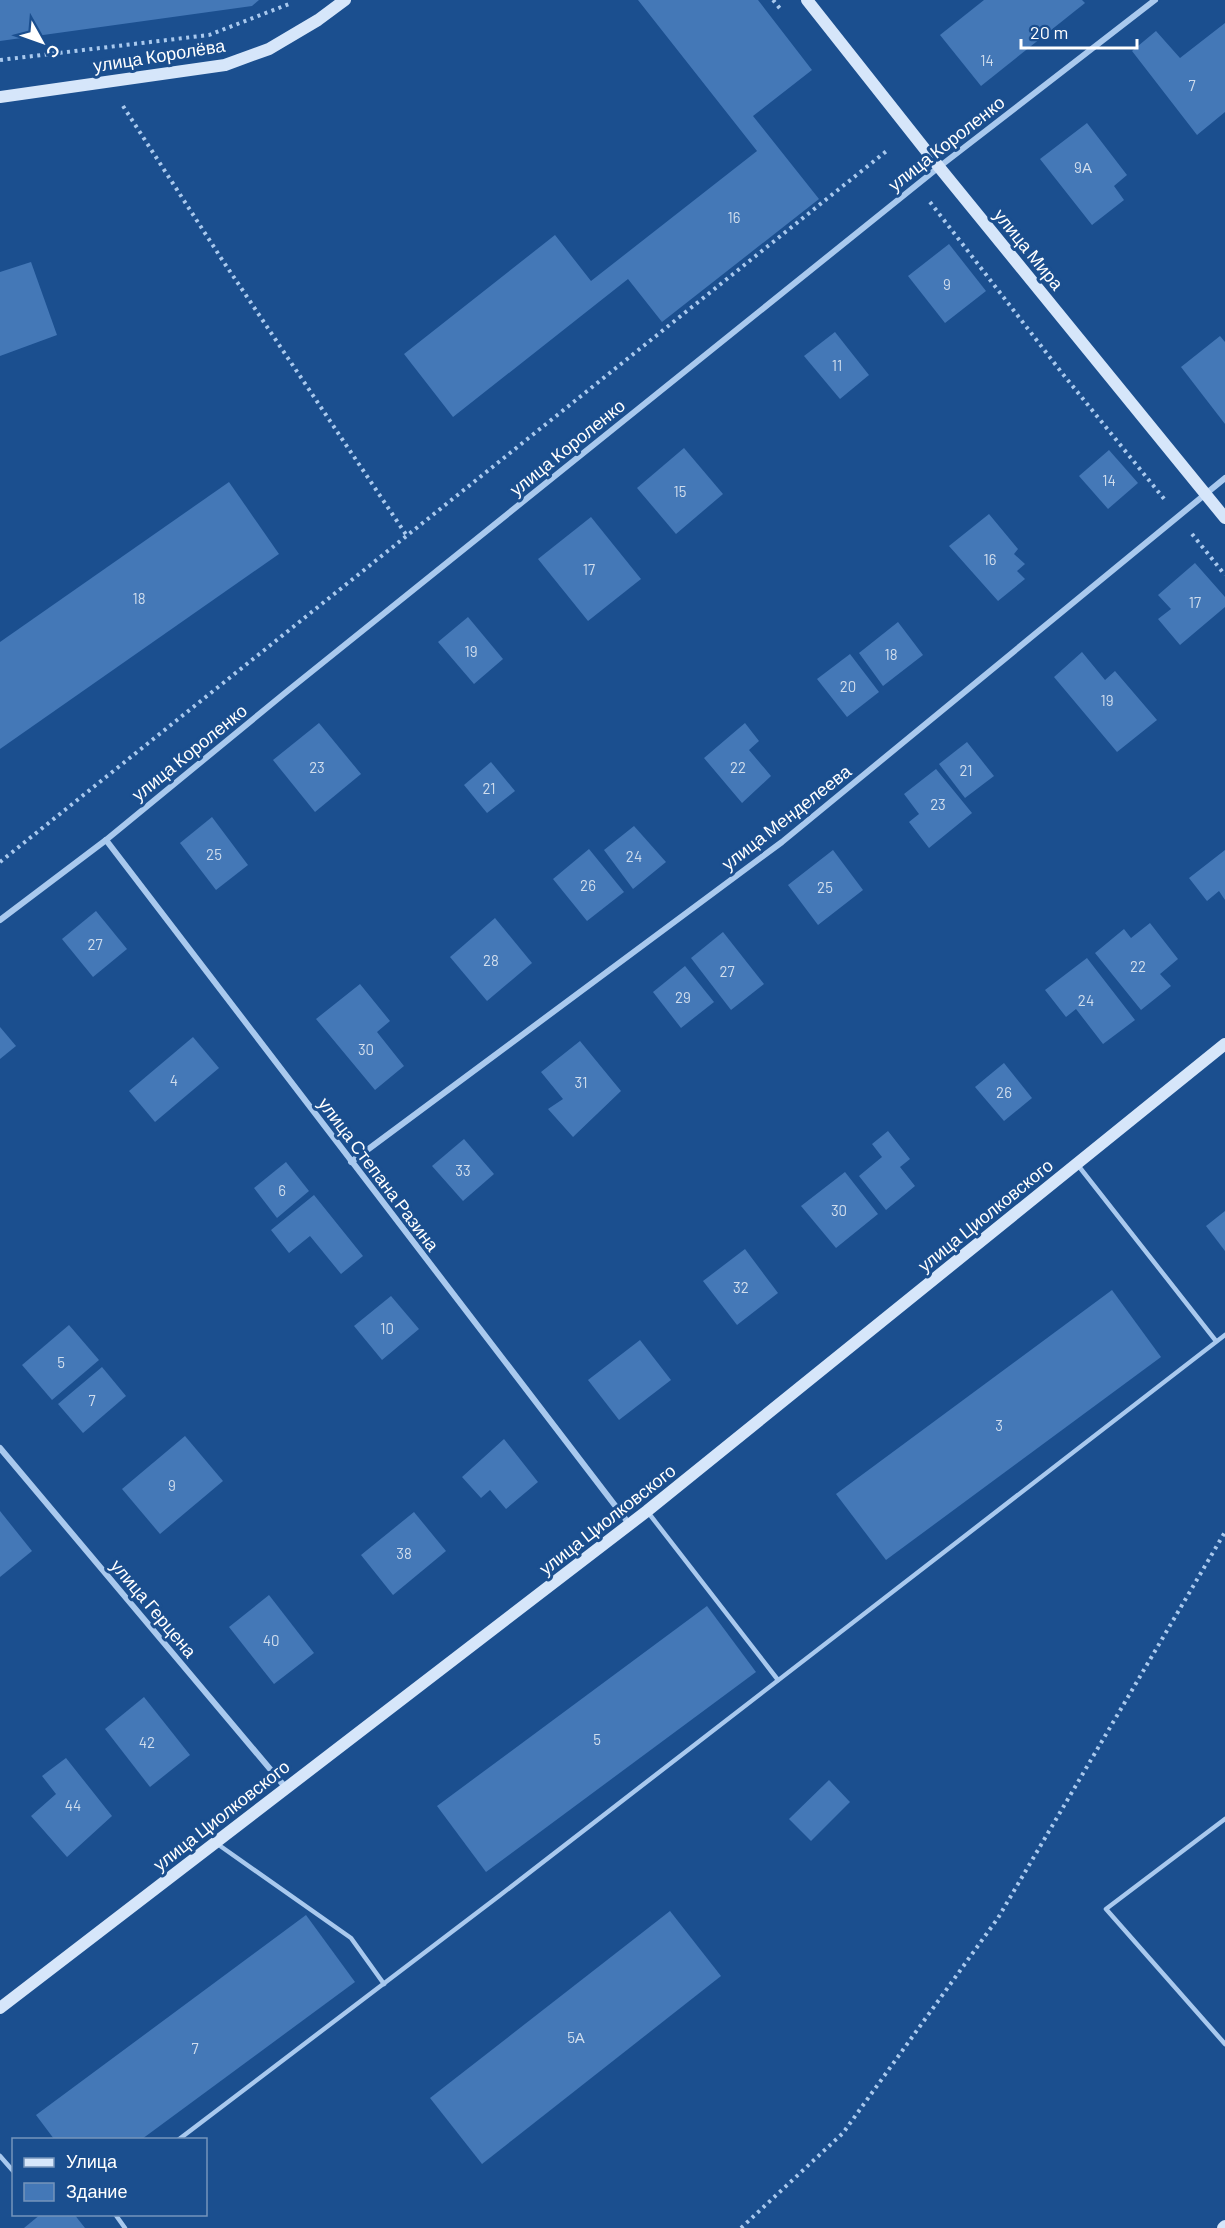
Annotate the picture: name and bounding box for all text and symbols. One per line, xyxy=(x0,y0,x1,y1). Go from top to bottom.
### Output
north arrow xyxy=(12,12,72,72)
scale bar xyxy=(1021,12,1136,50)
text: 20 m xyxy=(1030,21,1068,43)
street label: улица Королёва xyxy=(92,34,227,76)
text: С xyxy=(43,41,65,63)
house number: 14 xyxy=(980,51,994,69)
house number: 7 xyxy=(1188,76,1196,94)
street label: улица Короленко xyxy=(883,91,1009,195)
house number: 9А xyxy=(1074,158,1092,176)
street label: улица Мира xyxy=(990,204,1069,295)
house number: 16 xyxy=(728,208,740,226)
house number: 9 xyxy=(943,275,951,293)
house number: 11 xyxy=(832,356,842,374)
street label: улица Короленко xyxy=(505,394,629,500)
house number: 14 xyxy=(1102,471,1116,489)
house number: 15 xyxy=(674,482,686,500)
house number: 16 xyxy=(984,550,996,568)
house number: 17 xyxy=(583,560,595,578)
house number: 18 xyxy=(132,589,146,607)
house number: 17 xyxy=(1189,593,1201,611)
house number: 19 xyxy=(464,642,478,660)
house number: 18 xyxy=(884,645,898,663)
house number: 20 xyxy=(840,677,856,695)
house number: 19 xyxy=(1100,691,1114,709)
street label: улица Короленко xyxy=(127,699,251,805)
house number: 23 xyxy=(309,758,325,776)
house number: 22 xyxy=(730,758,746,776)
street label: улица Менделеева xyxy=(717,759,856,874)
house number: 21 xyxy=(959,761,973,779)
house number: 21 xyxy=(482,779,496,797)
house number: 23 xyxy=(930,795,946,813)
house number: 25 xyxy=(206,845,222,863)
house number: 24 xyxy=(626,847,642,865)
house number: 26 xyxy=(580,876,596,894)
house number: 25 xyxy=(817,878,833,896)
house number: 27 xyxy=(87,935,103,953)
house number: 28 xyxy=(483,951,499,969)
house number: 22 xyxy=(1130,957,1146,975)
house number: 27 xyxy=(719,962,735,980)
house number: 29 xyxy=(675,988,691,1006)
house number: 24 xyxy=(1078,991,1094,1009)
house number: 30 xyxy=(358,1040,374,1058)
house number: 4 xyxy=(170,1071,178,1089)
house number: 31 xyxy=(575,1073,587,1091)
house number: 26 xyxy=(996,1083,1012,1101)
street label: улица Степана Разина xyxy=(314,1093,445,1256)
street label: улица Циолковского xyxy=(913,1154,1057,1276)
house number: 33 xyxy=(455,1161,471,1179)
house number: 6 xyxy=(278,1181,286,1199)
house number: 30 xyxy=(831,1201,847,1219)
house number: 32 xyxy=(733,1278,749,1296)
house number: 10 xyxy=(380,1319,394,1337)
house number: 5 xyxy=(57,1353,65,1371)
house number: 7 xyxy=(88,1391,96,1409)
house number: 3 xyxy=(995,1416,1003,1434)
street label: улица Циолковского xyxy=(534,1459,680,1579)
house number: 9 xyxy=(168,1476,176,1494)
house number: 38 xyxy=(396,1544,412,1562)
street label: улица Герцена xyxy=(106,1554,202,1662)
house number: 40 xyxy=(263,1631,279,1649)
house number: 5 xyxy=(593,1730,601,1748)
house number: 42 xyxy=(139,1733,155,1751)
street label: улица Циолковского xyxy=(148,1755,294,1875)
house number: 44 xyxy=(65,1796,81,1814)
house number: 5А xyxy=(567,2028,585,2046)
house number: 7 xyxy=(191,2039,199,2057)
legend xyxy=(12,2138,207,2216)
text: Улица xyxy=(66,2150,118,2172)
text: Здание xyxy=(66,2180,127,2202)

